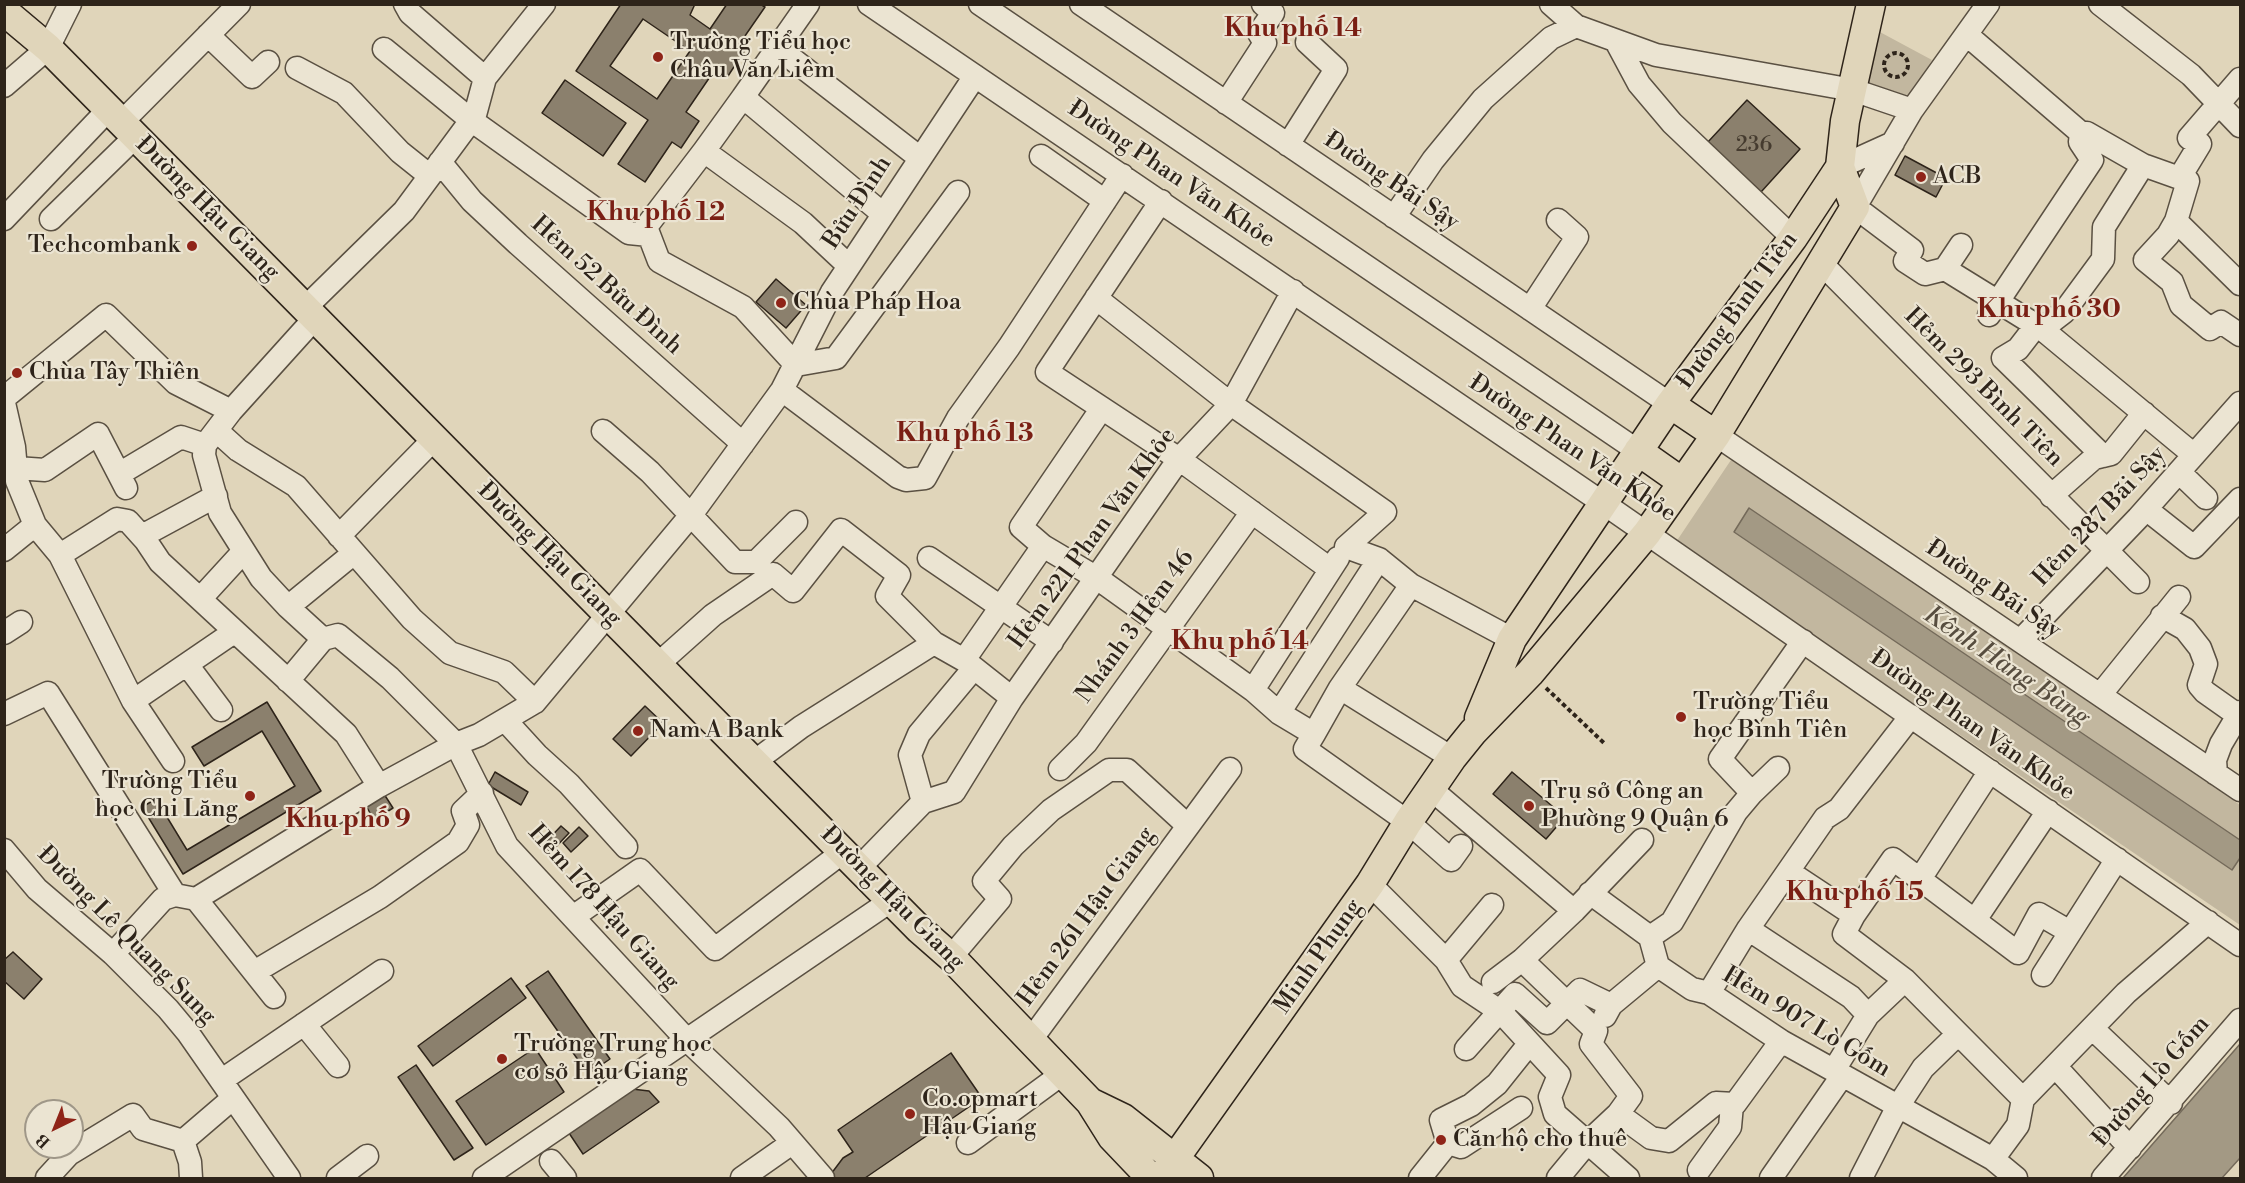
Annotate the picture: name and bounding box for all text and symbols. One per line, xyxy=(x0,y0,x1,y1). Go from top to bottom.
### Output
district label: Khu phố 14 xyxy=(1224,14,1362,46)
place label: Trường Tiểu học Châu Văn Liêm xyxy=(670,29,851,85)
marker: Trường Tiểu học Châu Văn Liêm xyxy=(651,50,665,64)
street label: Đường Phan Văn Khỏe xyxy=(1062,95,1280,255)
street label: Đường Bãi Sậy xyxy=(1318,126,1464,238)
street label: Đường Hậu Giang xyxy=(129,131,285,287)
house number: 236 xyxy=(1736,133,1772,159)
street label: Bửu Đình xyxy=(818,151,898,255)
place label: ACB xyxy=(1933,163,1982,191)
marker: ACB xyxy=(1914,170,1928,184)
district label: Khu phố 12 xyxy=(587,198,725,230)
street label: Hẻm 52 Bửu Đình xyxy=(524,211,688,361)
street label: Đường Bình Tiên xyxy=(1671,227,1805,395)
place label: Techcombank xyxy=(28,232,180,260)
marker: Techcombank xyxy=(185,239,199,253)
place label: Chùa Pháp Hoa xyxy=(793,289,961,317)
district label: Khu phố 30 xyxy=(1977,295,2121,327)
marker: Chùa Pháp Hoa xyxy=(774,296,788,310)
street label: Hẻm 293 Bình Tiên xyxy=(1897,302,2069,474)
place label: Chùa Tây Thiên xyxy=(29,359,200,387)
marker: Chùa Tây Thiên xyxy=(10,366,24,380)
street label: Đường Phan Văn Khỏe xyxy=(1463,369,1681,529)
district label: Khu phố 13 xyxy=(896,419,1034,451)
street label: Hẻm 221 Phan Văn Khỏe xyxy=(1003,423,1183,655)
street label: Hẻm 287 Bãi Sậy xyxy=(2027,441,2173,593)
street label: Đường Hậu Giang xyxy=(471,477,627,633)
street label: Đường Bãi Sậy xyxy=(1920,534,2066,646)
street label: Nhánh 3 Hẻm 46 xyxy=(1071,545,1201,709)
water label: Kênh Hàng Bàng xyxy=(1917,600,2095,734)
district label: Khu phố 14 xyxy=(1171,627,1309,659)
street label: Đường Phan Văn Khỏe xyxy=(1864,644,2080,808)
place label: Trường Tiểu học Bình Tiên xyxy=(1693,689,1847,745)
marker: Trường Tiểu học Bình Tiên xyxy=(1674,710,1688,724)
place label: Nam A Bank xyxy=(650,717,783,745)
marker: Nam A Bank xyxy=(631,724,645,738)
place label: Trường Tiểu học Chi Lăng xyxy=(95,768,238,824)
place label: Trụ sở Công an Phường 9 Quận 6 xyxy=(1541,778,1728,834)
marker: Trường Tiểu học Chi Lăng xyxy=(243,789,257,803)
marker: Trụ sở Công an Phường 9 Quận 6 xyxy=(1522,799,1536,813)
district label: Khu phố 9 xyxy=(285,805,411,837)
street label: Hẻm 178 Hậu Giang xyxy=(521,820,685,996)
street label: Đường Hậu Giang xyxy=(814,821,970,977)
street label: Hẻm 261 Hậu Giang xyxy=(1012,822,1162,1012)
street label: Đường Lê Quang Sung xyxy=(31,841,221,1031)
district label: Khu phố 15 xyxy=(1786,878,1924,910)
street label: Minh Phụng xyxy=(1269,894,1369,1020)
street label: Hẻm 907 Lò Gốm xyxy=(1717,961,1895,1085)
street label: Đường Lò Gốm xyxy=(2087,1011,2217,1153)
place label: Trường Trung học cơ sở Hậu Giang xyxy=(514,1031,712,1087)
marker: Trường Trung học cơ sở Hậu Giang xyxy=(495,1052,509,1066)
place label: Co.opmart Hậu Giang xyxy=(922,1086,1038,1142)
north arrow xyxy=(24,1099,84,1159)
marker: Co.opmart Hậu Giang xyxy=(903,1107,917,1121)
place label: Căn hộ cho thuê xyxy=(1453,1126,1627,1154)
text: B xyxy=(32,1129,54,1152)
marker: Căn hộ cho thuê xyxy=(1434,1133,1448,1147)

